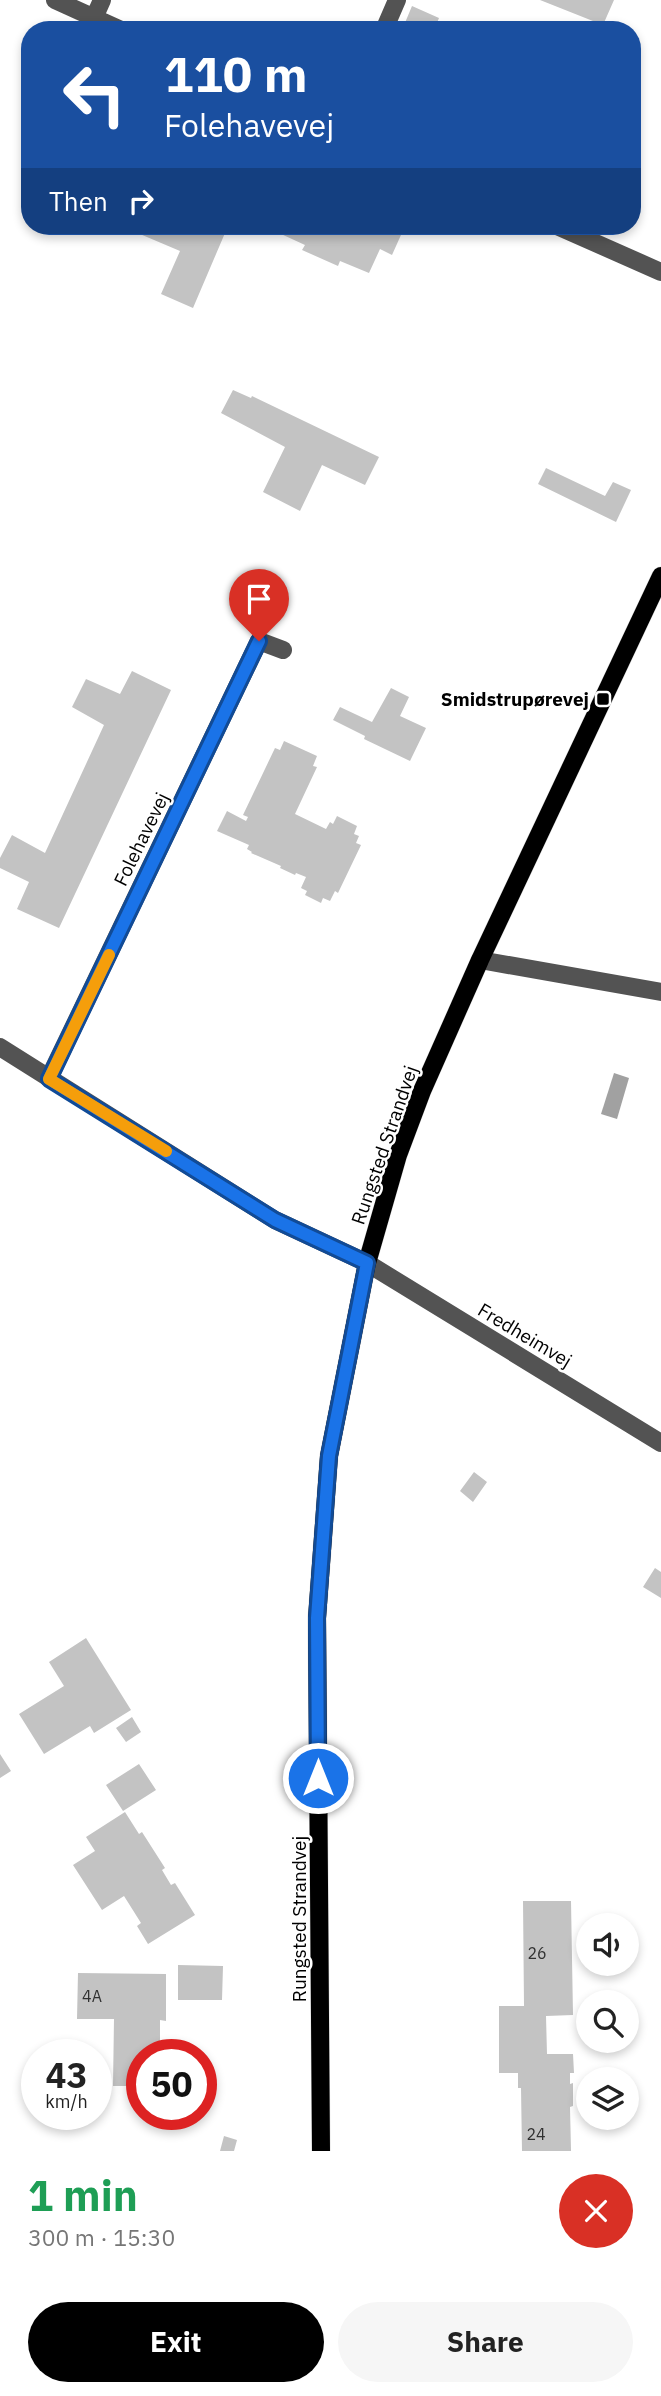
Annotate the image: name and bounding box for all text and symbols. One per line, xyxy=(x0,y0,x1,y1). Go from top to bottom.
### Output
text: 110 m xyxy=(164,42,308,105)
icon: left xyxy=(49,49,140,140)
text: Folehavevej xyxy=(164,104,334,146)
icon: right xyxy=(122,182,160,220)
text: Then xyxy=(49,184,108,218)
pin xyxy=(229,569,289,641)
icon: arrive xyxy=(240,580,278,618)
place label: Smidstrupørevej xyxy=(441,687,589,711)
marker: Smidstrupørevej xyxy=(595,691,611,707)
street label: Folehavevej xyxy=(108,788,174,890)
street label: Rungsted Strandvej xyxy=(346,1062,422,1228)
street label: Fredheimvej xyxy=(474,1298,576,1372)
position arrow xyxy=(281,1741,355,1815)
street label: Rungsted Strandvej xyxy=(287,1836,311,2002)
map controls xyxy=(576,1913,639,2130)
button: sound xyxy=(576,1913,639,1976)
house number: 26 xyxy=(527,1943,547,1963)
house number: 4A xyxy=(82,1986,102,2006)
button: search xyxy=(576,1990,639,2053)
speed limit sign: 50 xyxy=(126,2039,217,2130)
text: 43 xyxy=(45,2052,88,2098)
button: layers xyxy=(576,2067,639,2130)
text: km/h xyxy=(45,2090,88,2113)
house number: 24 xyxy=(526,2124,546,2144)
text: 1 min xyxy=(28,2168,138,2223)
button: close xyxy=(559,2174,633,2248)
text: 300 m · 15:30 xyxy=(28,2222,175,2252)
button: Exit xyxy=(28,2302,324,2382)
button: Share xyxy=(338,2302,633,2382)

